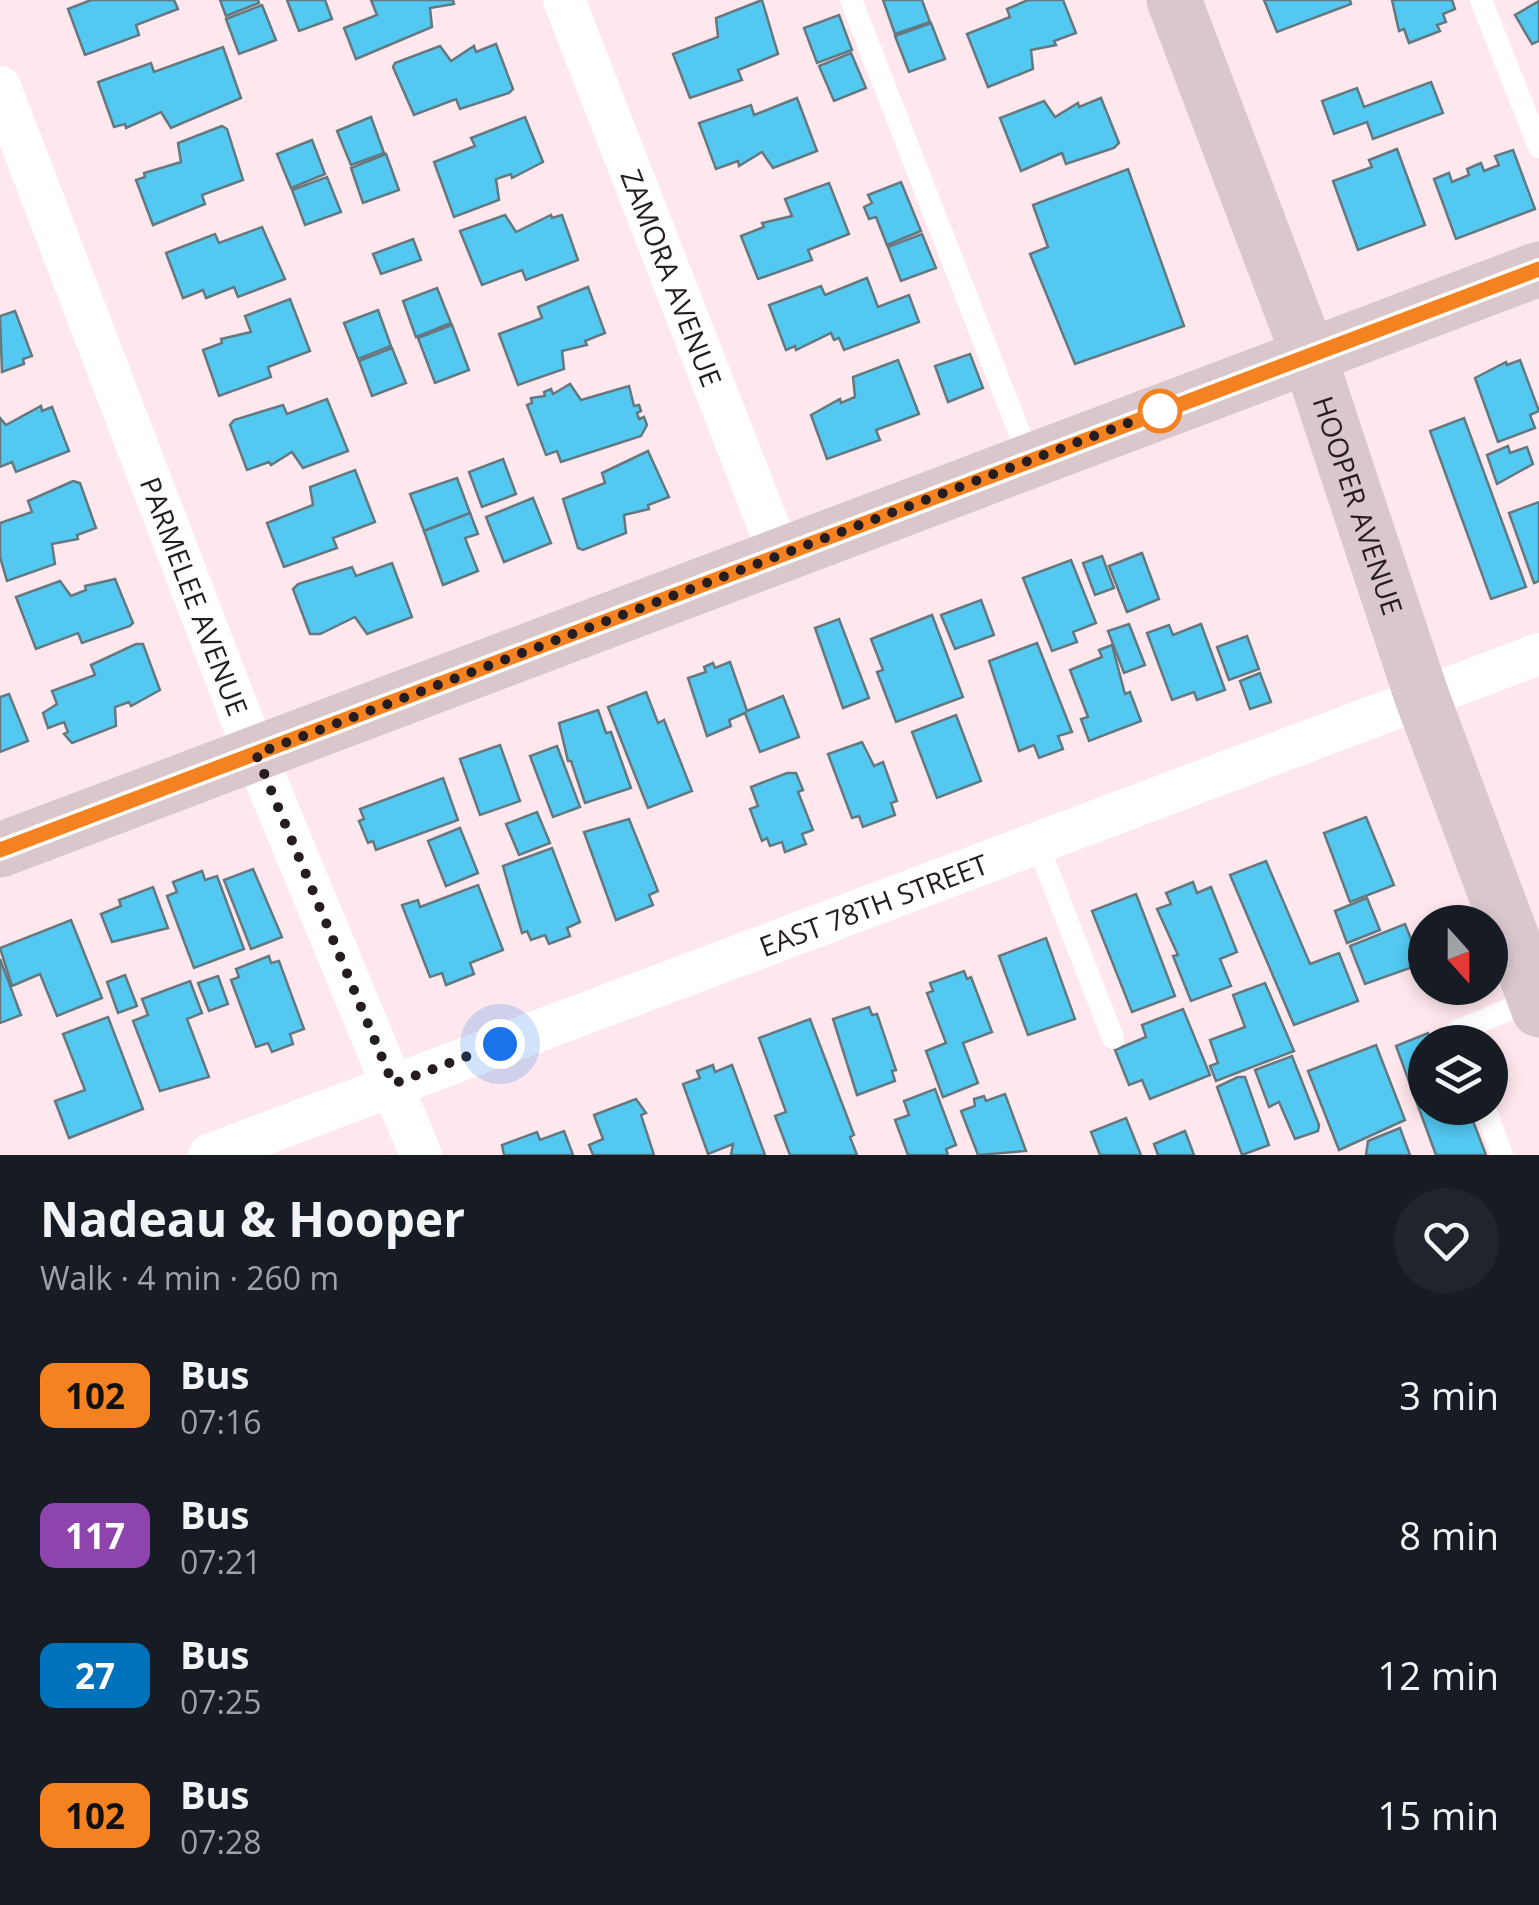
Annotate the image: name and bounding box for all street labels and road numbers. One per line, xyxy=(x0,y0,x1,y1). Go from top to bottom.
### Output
street label: ZAMORA AVENUE xyxy=(613,164,731,392)
street label: HOOPER AVENUE xyxy=(1305,391,1412,620)
street label: PARMELEE AVENUE xyxy=(132,471,257,721)
street label: EAST 78TH STREET xyxy=(754,844,994,965)

